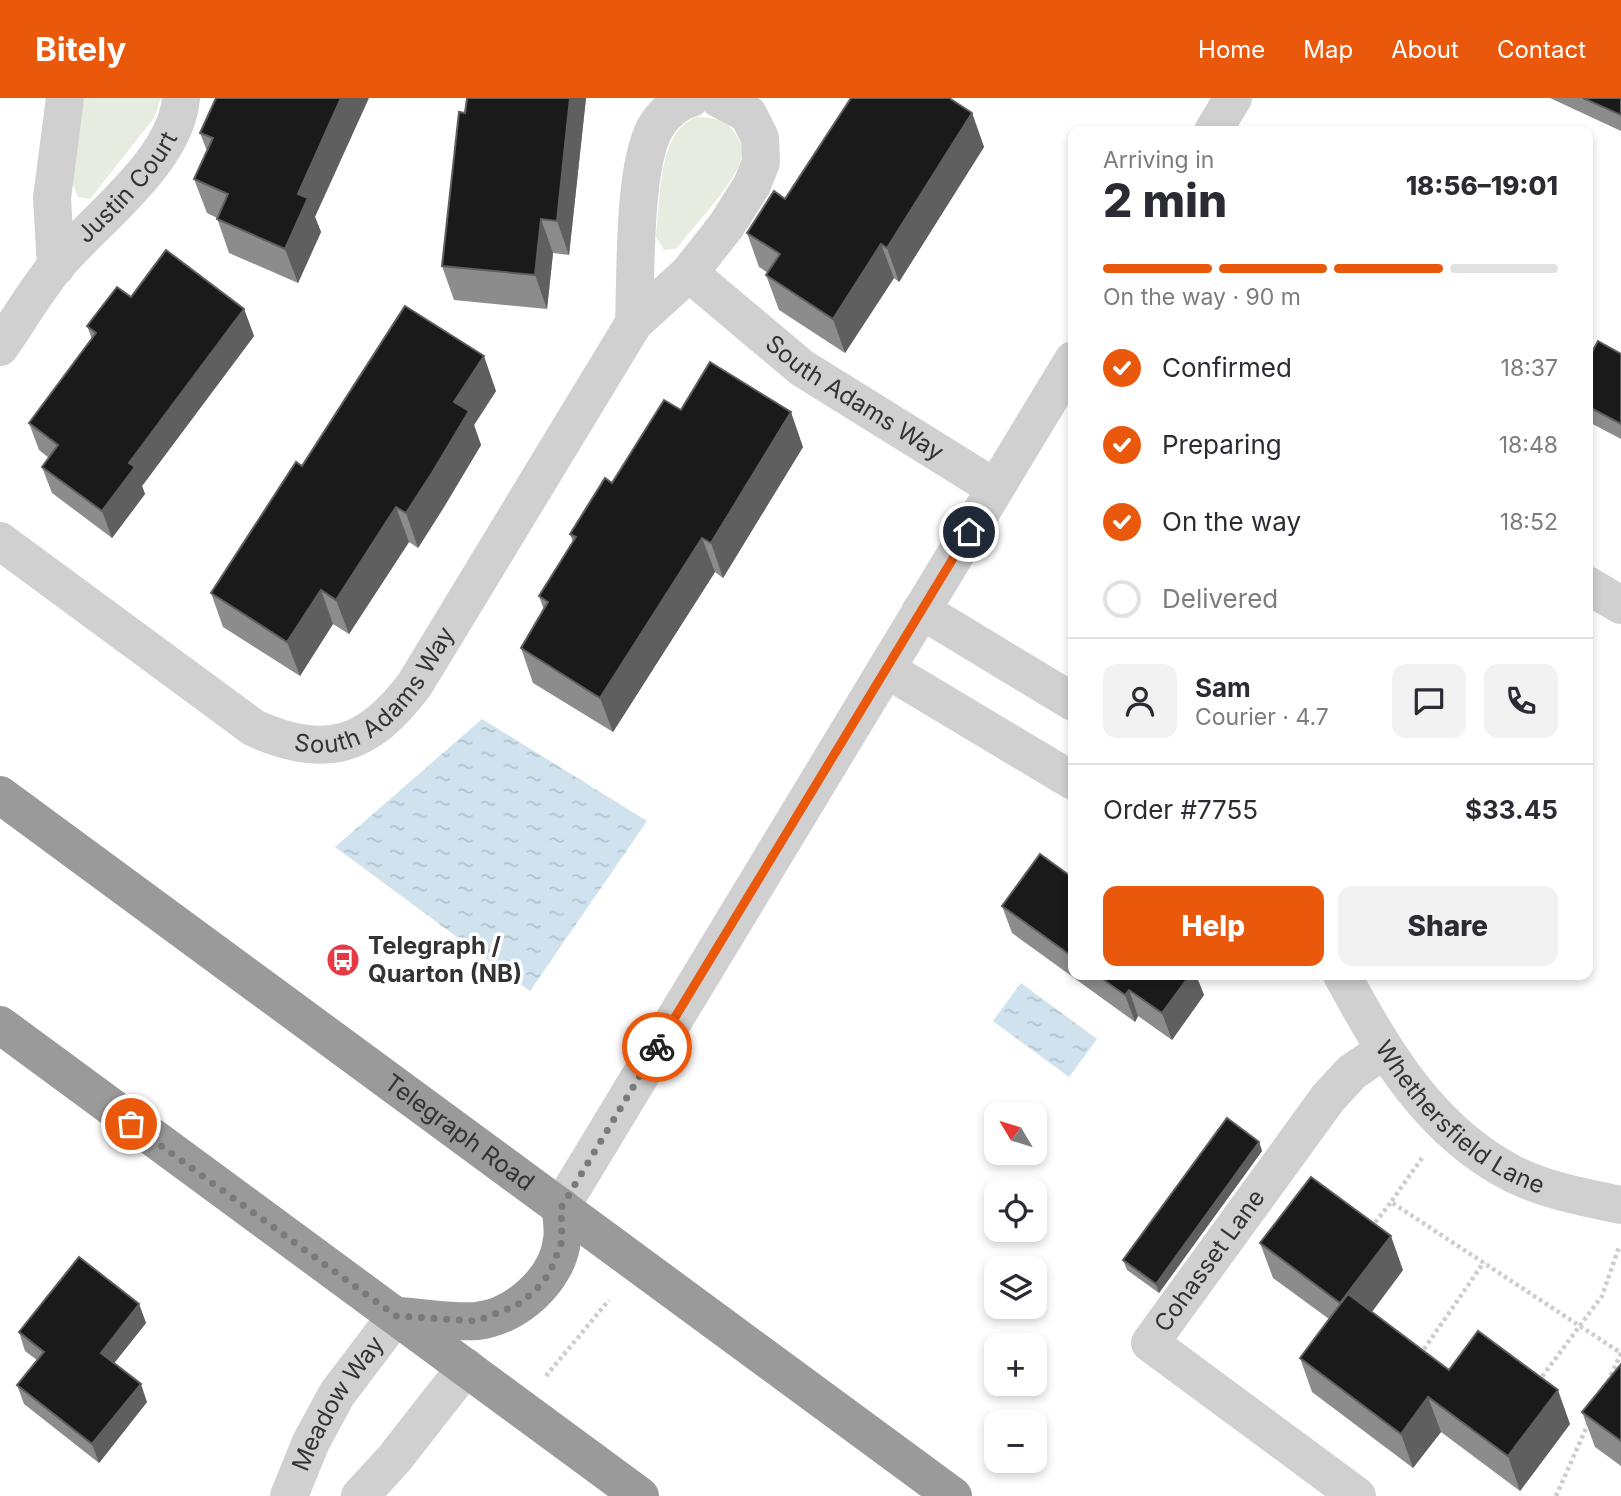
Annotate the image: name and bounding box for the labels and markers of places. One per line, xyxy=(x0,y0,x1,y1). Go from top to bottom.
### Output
pin xyxy=(939,502,999,562)
place label: Telegraph / Quarton (NB) xyxy=(368,931,522,988)
bus stop icon: Telegraph / Quarton (NB) xyxy=(324,941,362,979)
pin xyxy=(101,1094,161,1154)

